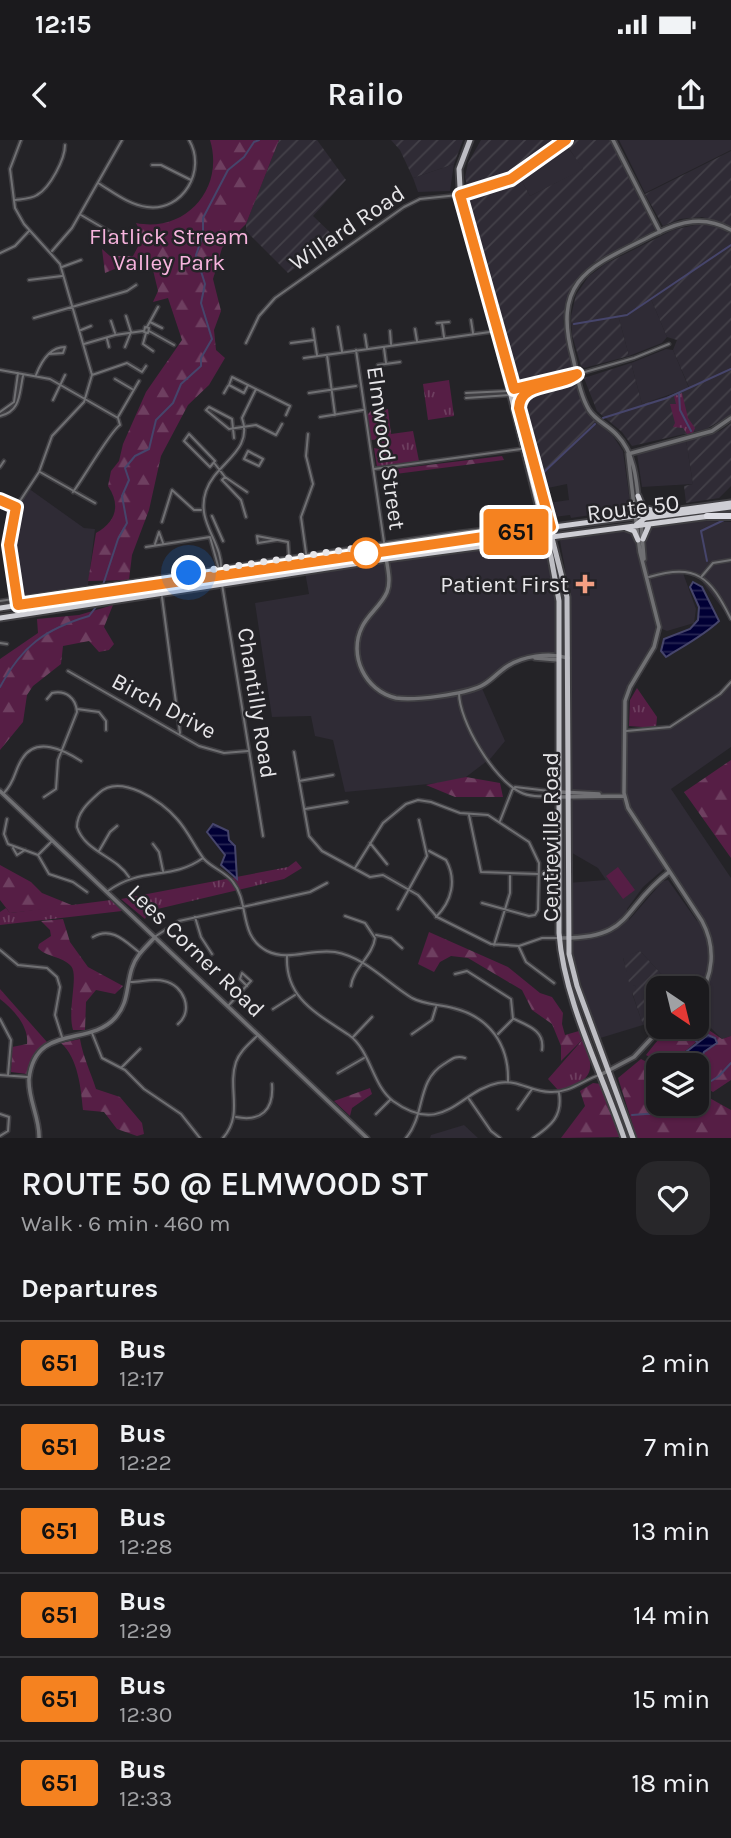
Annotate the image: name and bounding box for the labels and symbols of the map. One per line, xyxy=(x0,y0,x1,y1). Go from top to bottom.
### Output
street label: Willard Road xyxy=(284,180,410,276)
park label: Flatlick Stream Valley Park xyxy=(89,223,249,276)
street label: Elmwood Street xyxy=(361,364,411,532)
street label: Route 50 xyxy=(585,489,681,527)
line badge: 651 xyxy=(476,509,556,555)
unlabelled marker xyxy=(351,538,381,568)
your location xyxy=(171,555,206,590)
place label: Patient First xyxy=(440,571,569,598)
marker: Patient First xyxy=(575,574,595,594)
street label: Chantilly Road xyxy=(232,626,282,780)
street label: Birch Drive xyxy=(107,667,221,745)
street label: Centreville Road xyxy=(537,752,564,922)
street label: Lees Corner Road xyxy=(122,879,270,1023)
north arrow xyxy=(646,976,709,1040)

